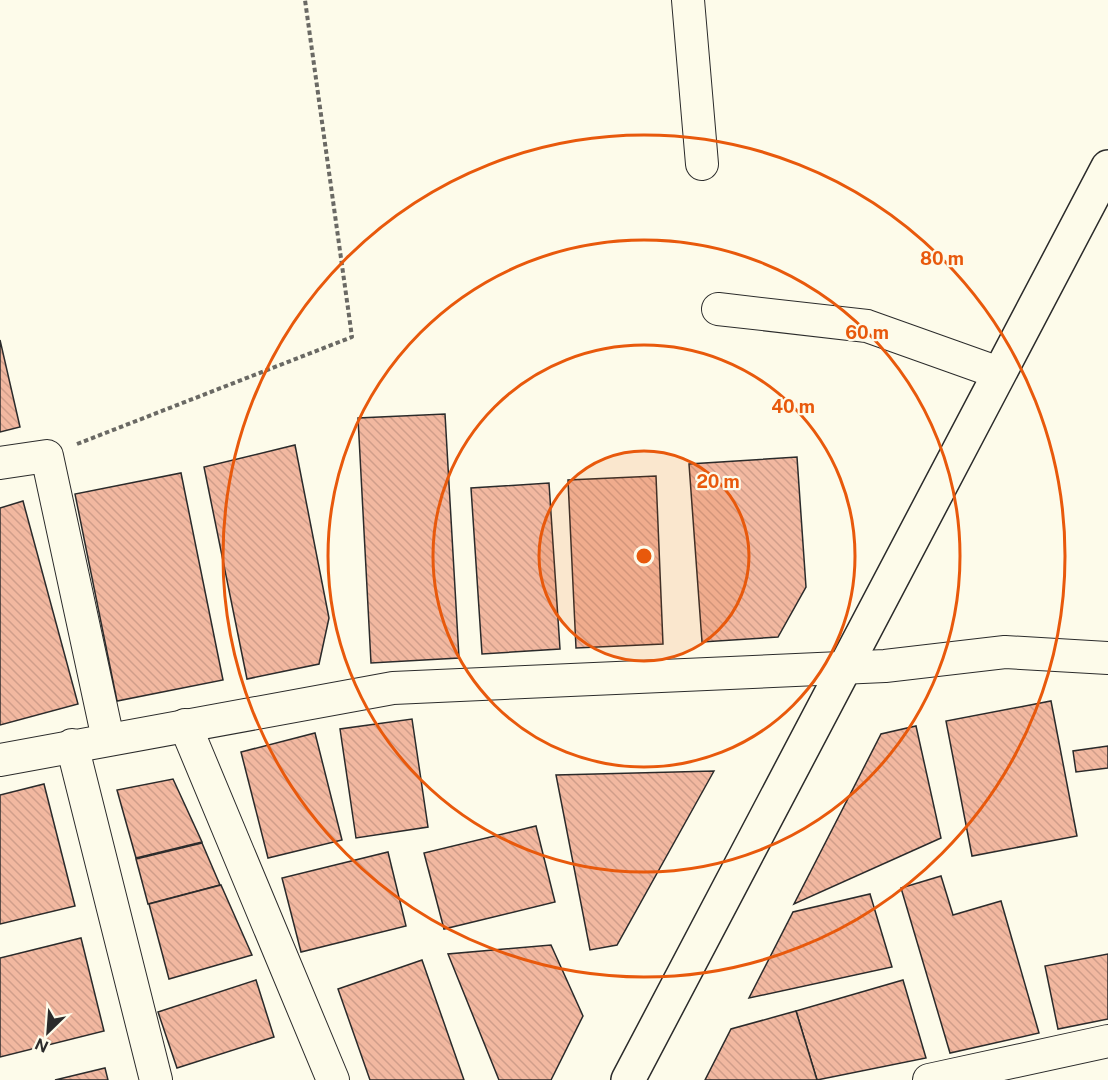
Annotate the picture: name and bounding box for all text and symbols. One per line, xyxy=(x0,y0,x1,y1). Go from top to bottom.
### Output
text: 80 m xyxy=(920,248,964,269)
text: 60 m xyxy=(845,322,889,343)
text: 40 m xyxy=(771,396,815,417)
text: 20 m xyxy=(696,471,740,492)
centre of rings xyxy=(634,546,654,566)
north arrow xyxy=(18,1002,78,1062)
text: N xyxy=(32,1034,52,1056)

